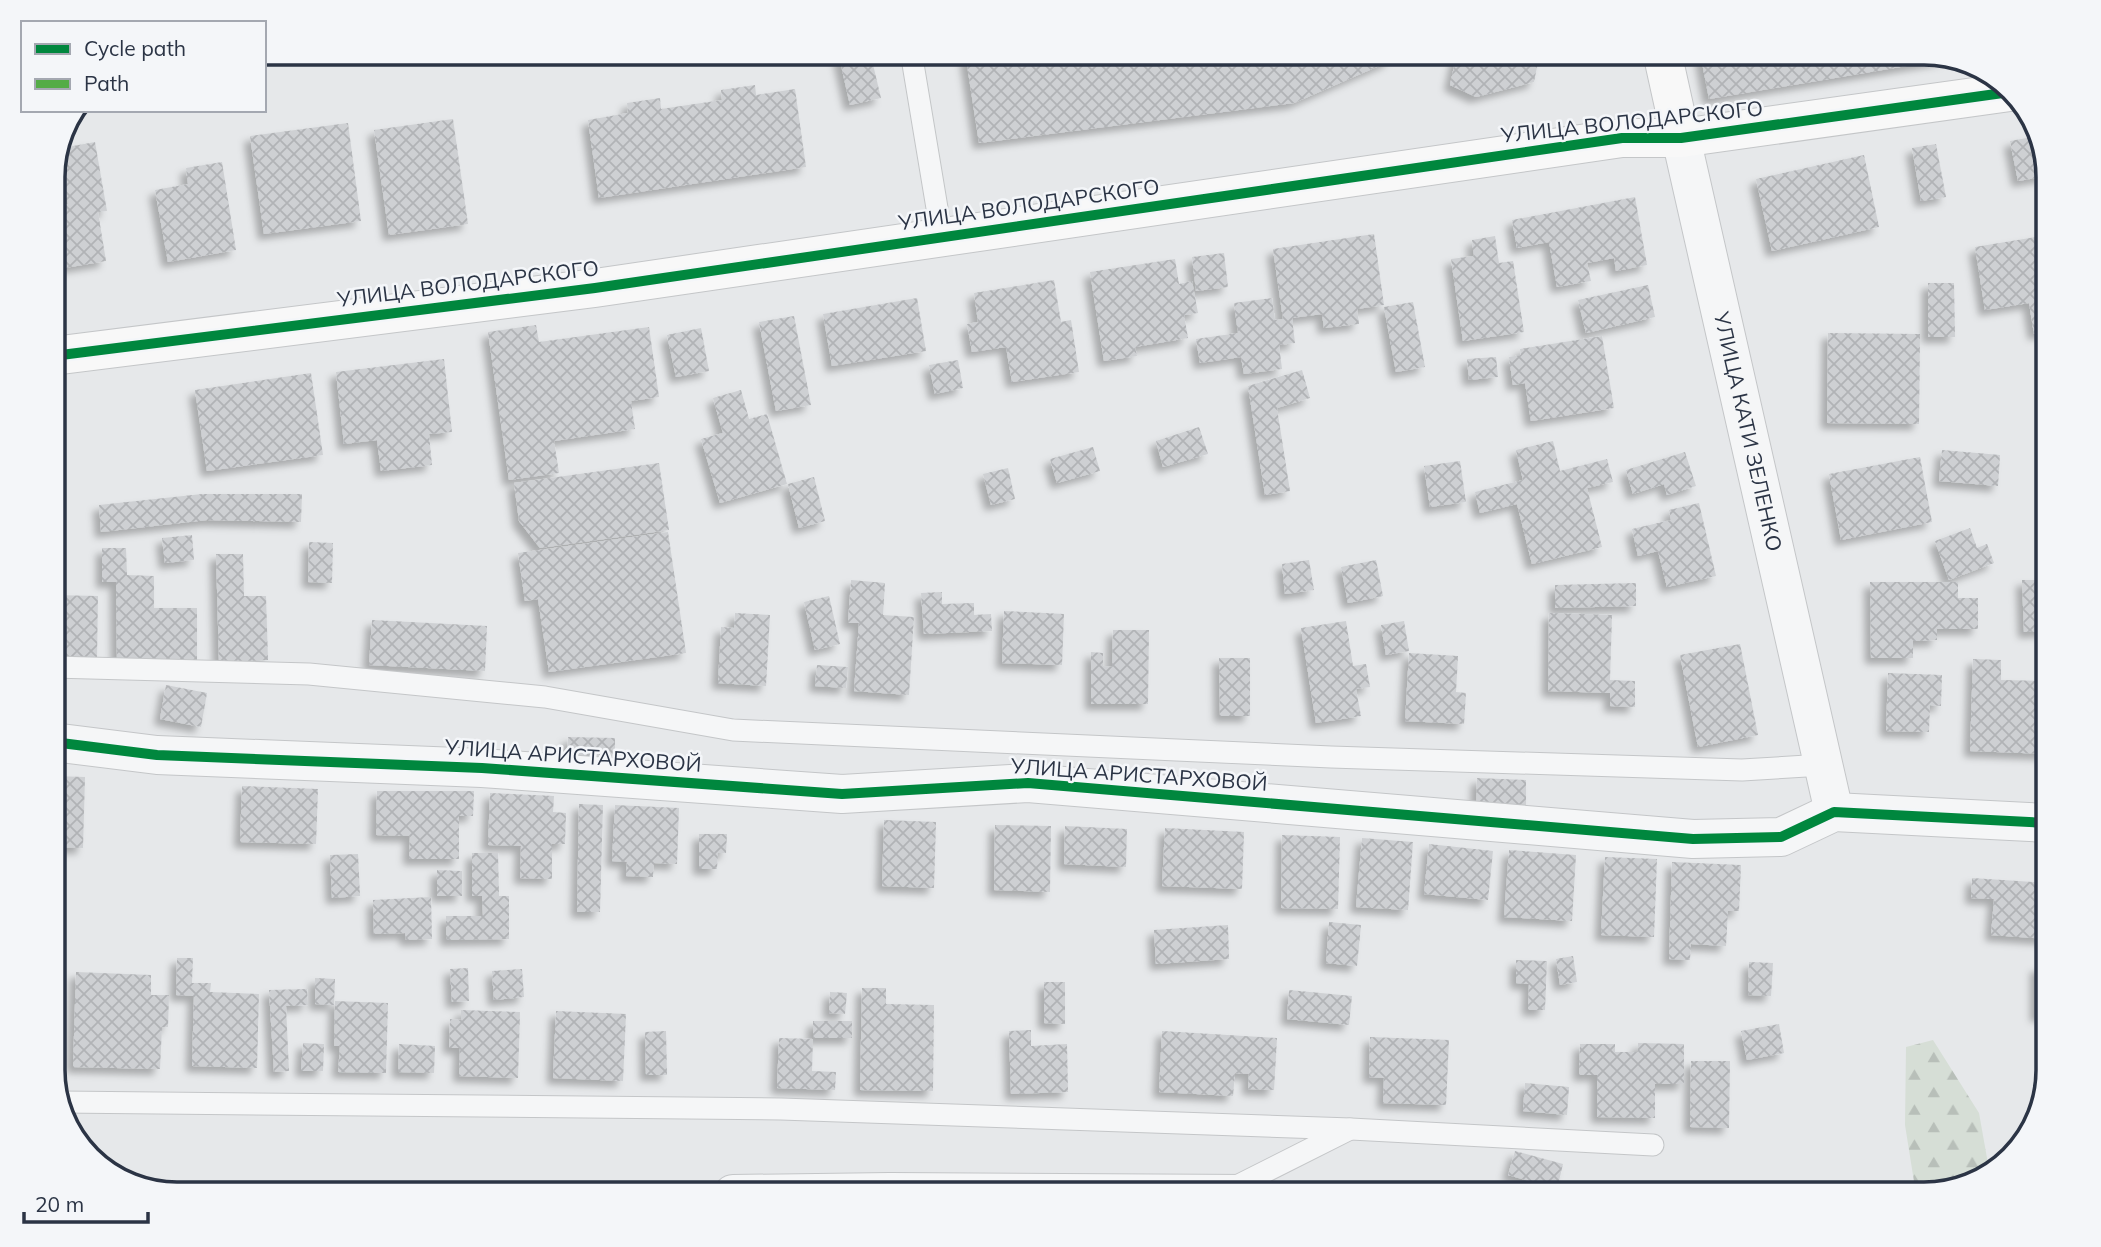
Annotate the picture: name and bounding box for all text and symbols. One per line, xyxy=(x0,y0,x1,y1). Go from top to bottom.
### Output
legend xyxy=(21,21,266,112)
text: Cycle path xyxy=(84,35,186,61)
text: Path xyxy=(84,70,129,96)
street label: УЛИЦА ВОЛОДАРСКОГО xyxy=(1499,94,1764,148)
street label: УЛИЦА ВОЛОДАРСКОГО xyxy=(896,173,1161,235)
street label: УЛИЦА ВОЛОДАРСКОГО xyxy=(335,254,600,312)
street label: УЛИЦА КАТИ ЗЕЛЕНКО xyxy=(1709,308,1788,554)
street label: УЛИЦА АРИСТАРХОВОЙ xyxy=(443,733,702,777)
street label: УЛИЦА АРИСТАРХОВОЙ xyxy=(1009,752,1268,796)
scale bar xyxy=(24,1180,149,1224)
text: 20 m xyxy=(35,1191,84,1217)

